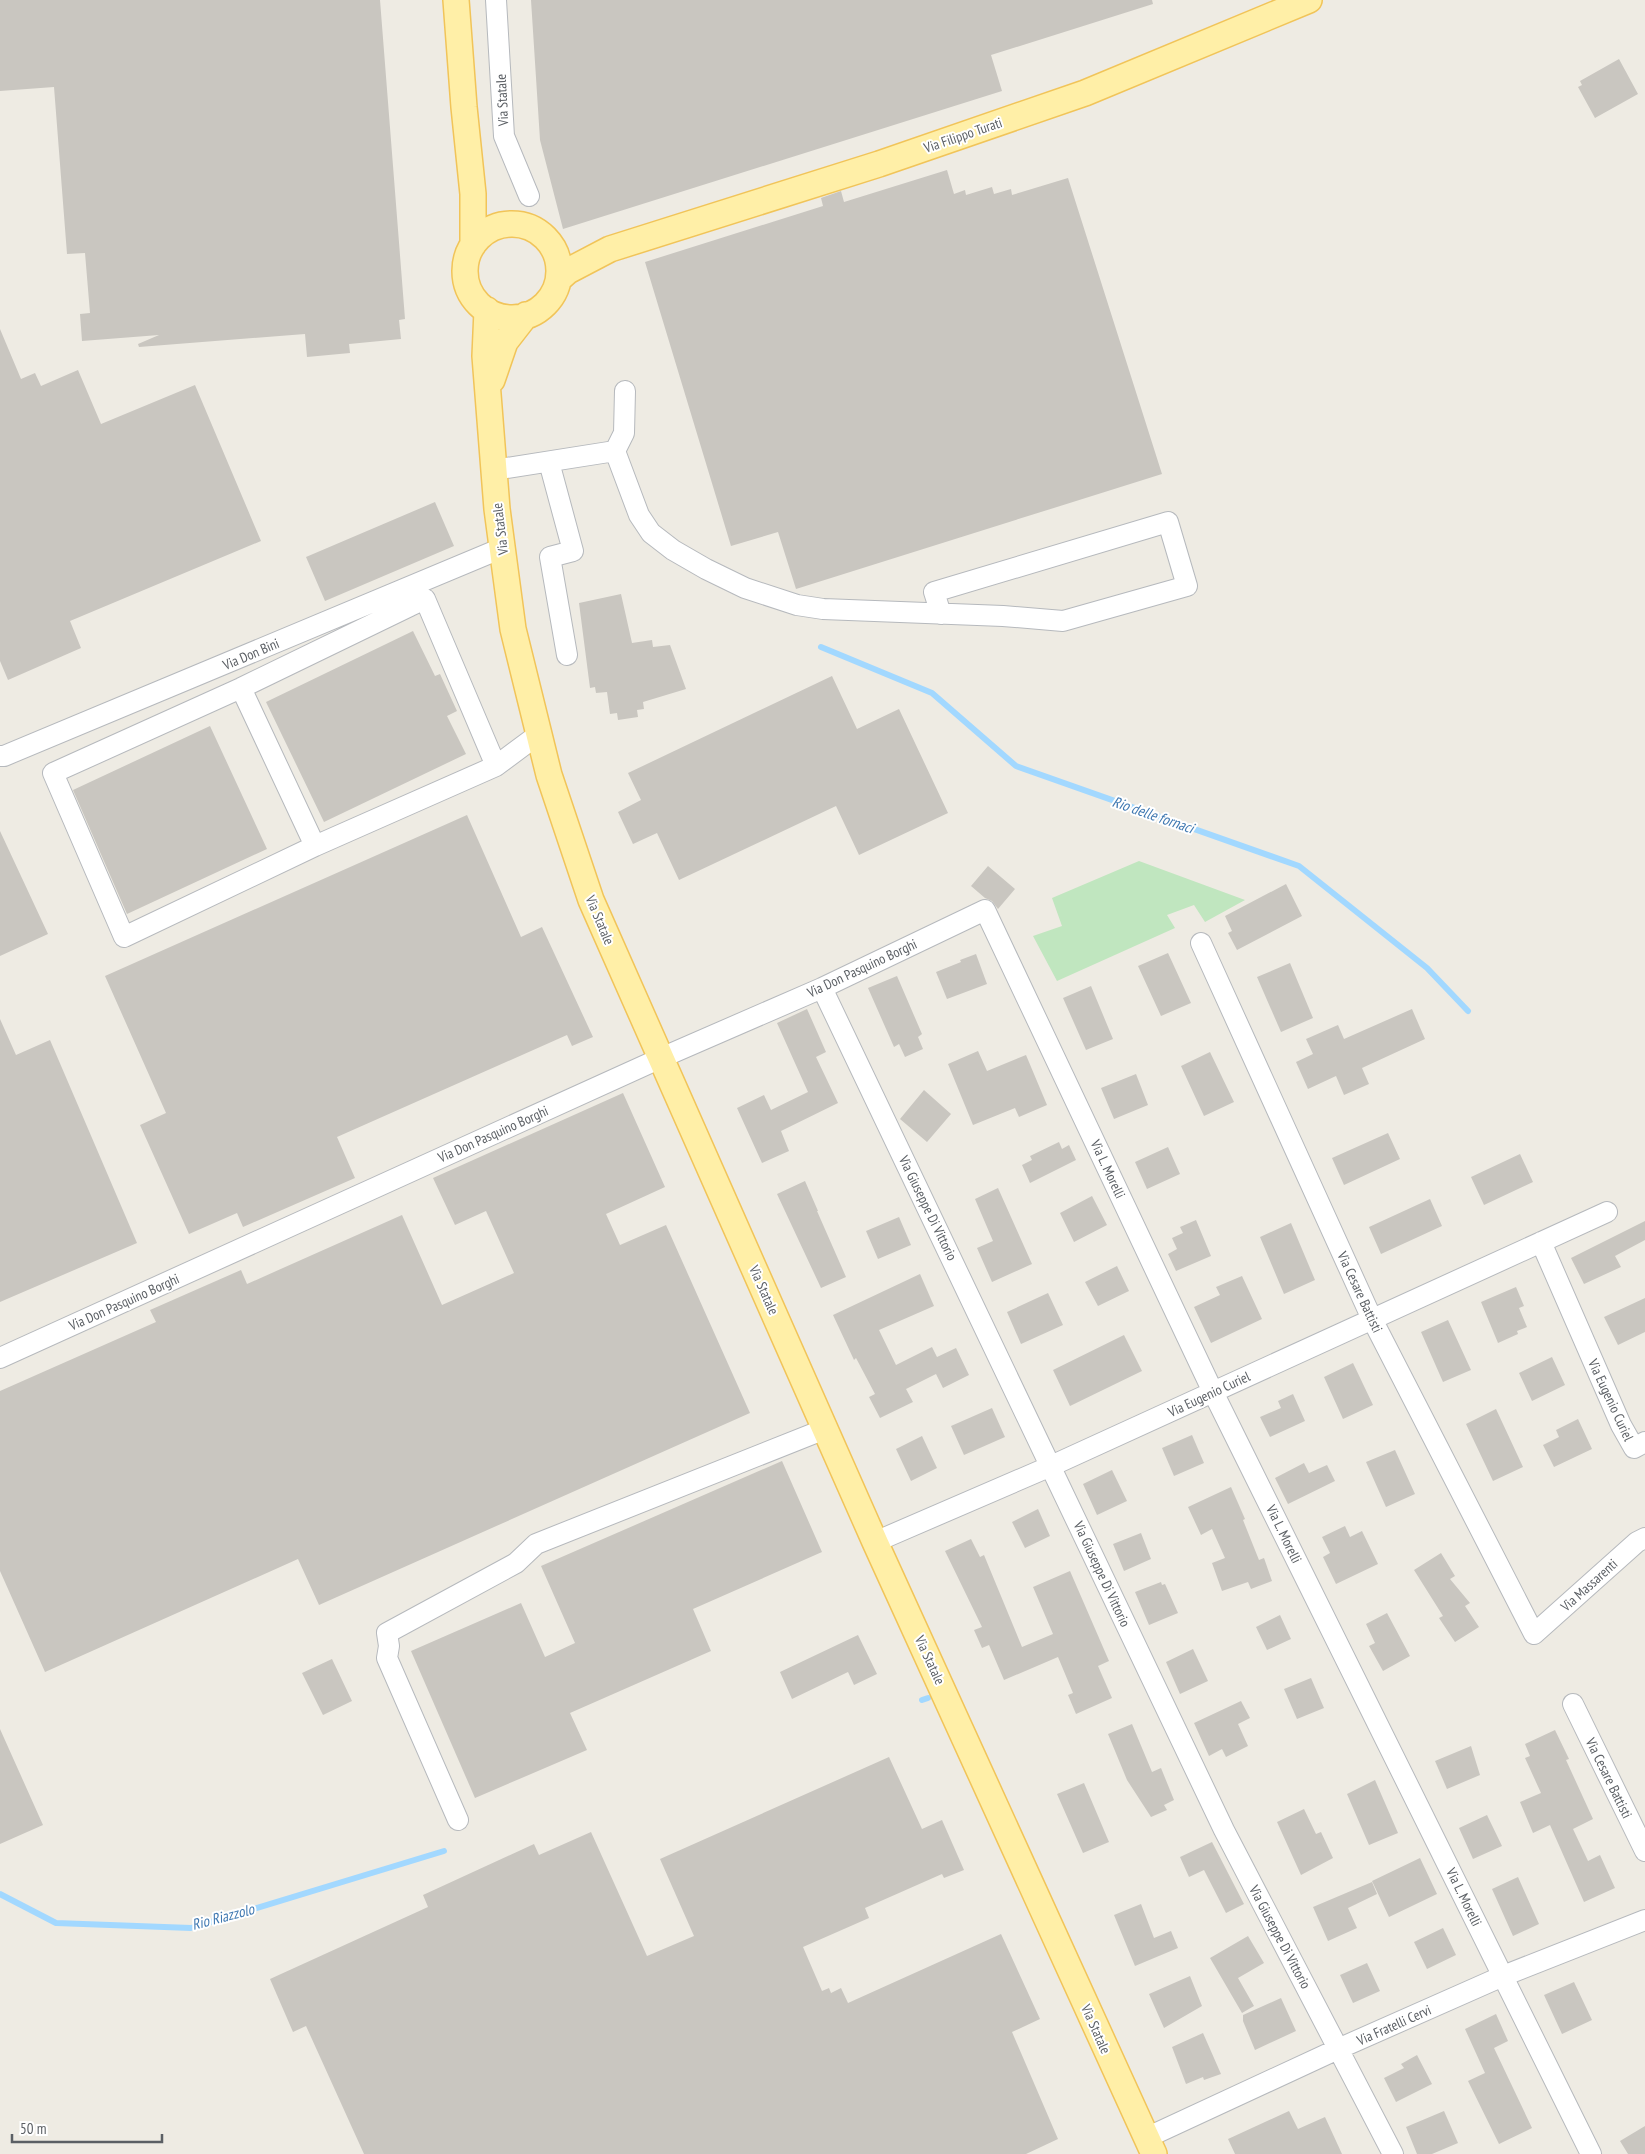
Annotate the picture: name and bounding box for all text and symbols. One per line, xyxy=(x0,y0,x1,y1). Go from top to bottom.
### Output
street label: Via Statale xyxy=(492,73,512,127)
street label: Via Filippo Turati xyxy=(921,113,1004,157)
street label: Via Statale xyxy=(488,502,512,557)
street label: Via Don Bini xyxy=(219,634,282,674)
water label: Rio delle fornaci xyxy=(1110,792,1198,838)
street label: Via Statale xyxy=(581,892,619,948)
street label: Via Don Pasquino Borghi xyxy=(803,935,920,1002)
street label: Via Don Pasquino Borghi xyxy=(434,1102,551,1167)
street label: Via L. Morelli xyxy=(1086,1136,1129,1201)
street label: Via Giuseppe Di Vittorio xyxy=(894,1152,961,1263)
street label: Via Cesare Battisti xyxy=(1333,1248,1387,1335)
street label: Via Statale xyxy=(745,1262,783,1318)
street label: Via Don Pasquino Borghi xyxy=(65,1270,182,1335)
street label: Via Eugenio Curiel xyxy=(1584,1355,1638,1445)
street label: Via Eugenio Curiel xyxy=(1164,1367,1254,1421)
street label: Via L. Morelli xyxy=(1262,1501,1306,1566)
street label: Via Giuseppe Di Vittorio xyxy=(1069,1517,1134,1630)
street label: Via Massarenti xyxy=(1556,1555,1621,1616)
street label: Via Statale xyxy=(910,1632,949,1688)
street label: Via Cesare Battisti xyxy=(1581,1734,1636,1821)
street label: Via L. Morelli xyxy=(1442,1864,1486,1929)
street label: Via Giuseppe Di Vittorio xyxy=(1245,1881,1315,1992)
water label: Rio Riazzolo xyxy=(190,1899,258,1934)
street label: Via Statale xyxy=(1077,2001,1115,2057)
street label: Via Fratelli Cervi xyxy=(1353,2001,1434,2050)
scale bar xyxy=(12,2112,162,2144)
text: 50 m xyxy=(20,2119,46,2138)

